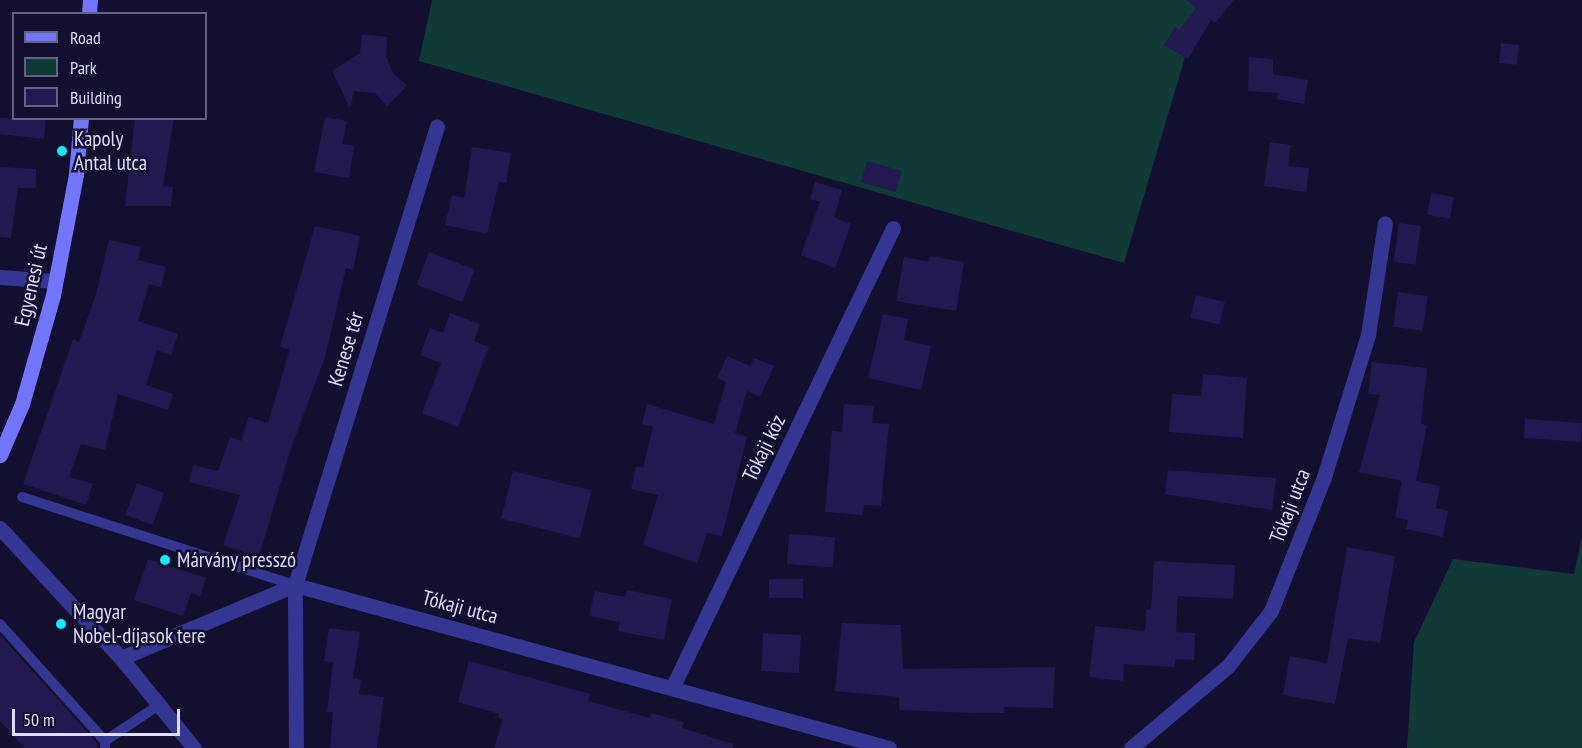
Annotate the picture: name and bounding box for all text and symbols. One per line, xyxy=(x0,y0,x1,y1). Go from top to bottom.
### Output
legend xyxy=(12,12,207,120)
text: Road xyxy=(70,26,101,49)
text: Park xyxy=(70,56,97,79)
text: Building xyxy=(70,86,122,109)
place label: Kapoly Antal utca xyxy=(74,126,147,176)
marker: Kapoly Antal utca xyxy=(55,144,69,158)
street label: Egyenesi út xyxy=(9,241,53,329)
street label: Kenese tér xyxy=(323,309,369,389)
street label: Tókaji köz xyxy=(737,411,791,485)
street label: Tókaji utca xyxy=(1264,465,1316,547)
place label: Márvány presszó xyxy=(177,547,297,573)
marker: Márvány presszó xyxy=(158,553,172,567)
street label: Tókaji utca xyxy=(419,585,501,629)
place label: Magyar Nobel-díjasok tere xyxy=(73,599,206,649)
marker: Magyar Nobel-díjasok tere xyxy=(54,617,68,631)
scale bar xyxy=(15,697,183,735)
text: 50 m xyxy=(23,708,55,731)

